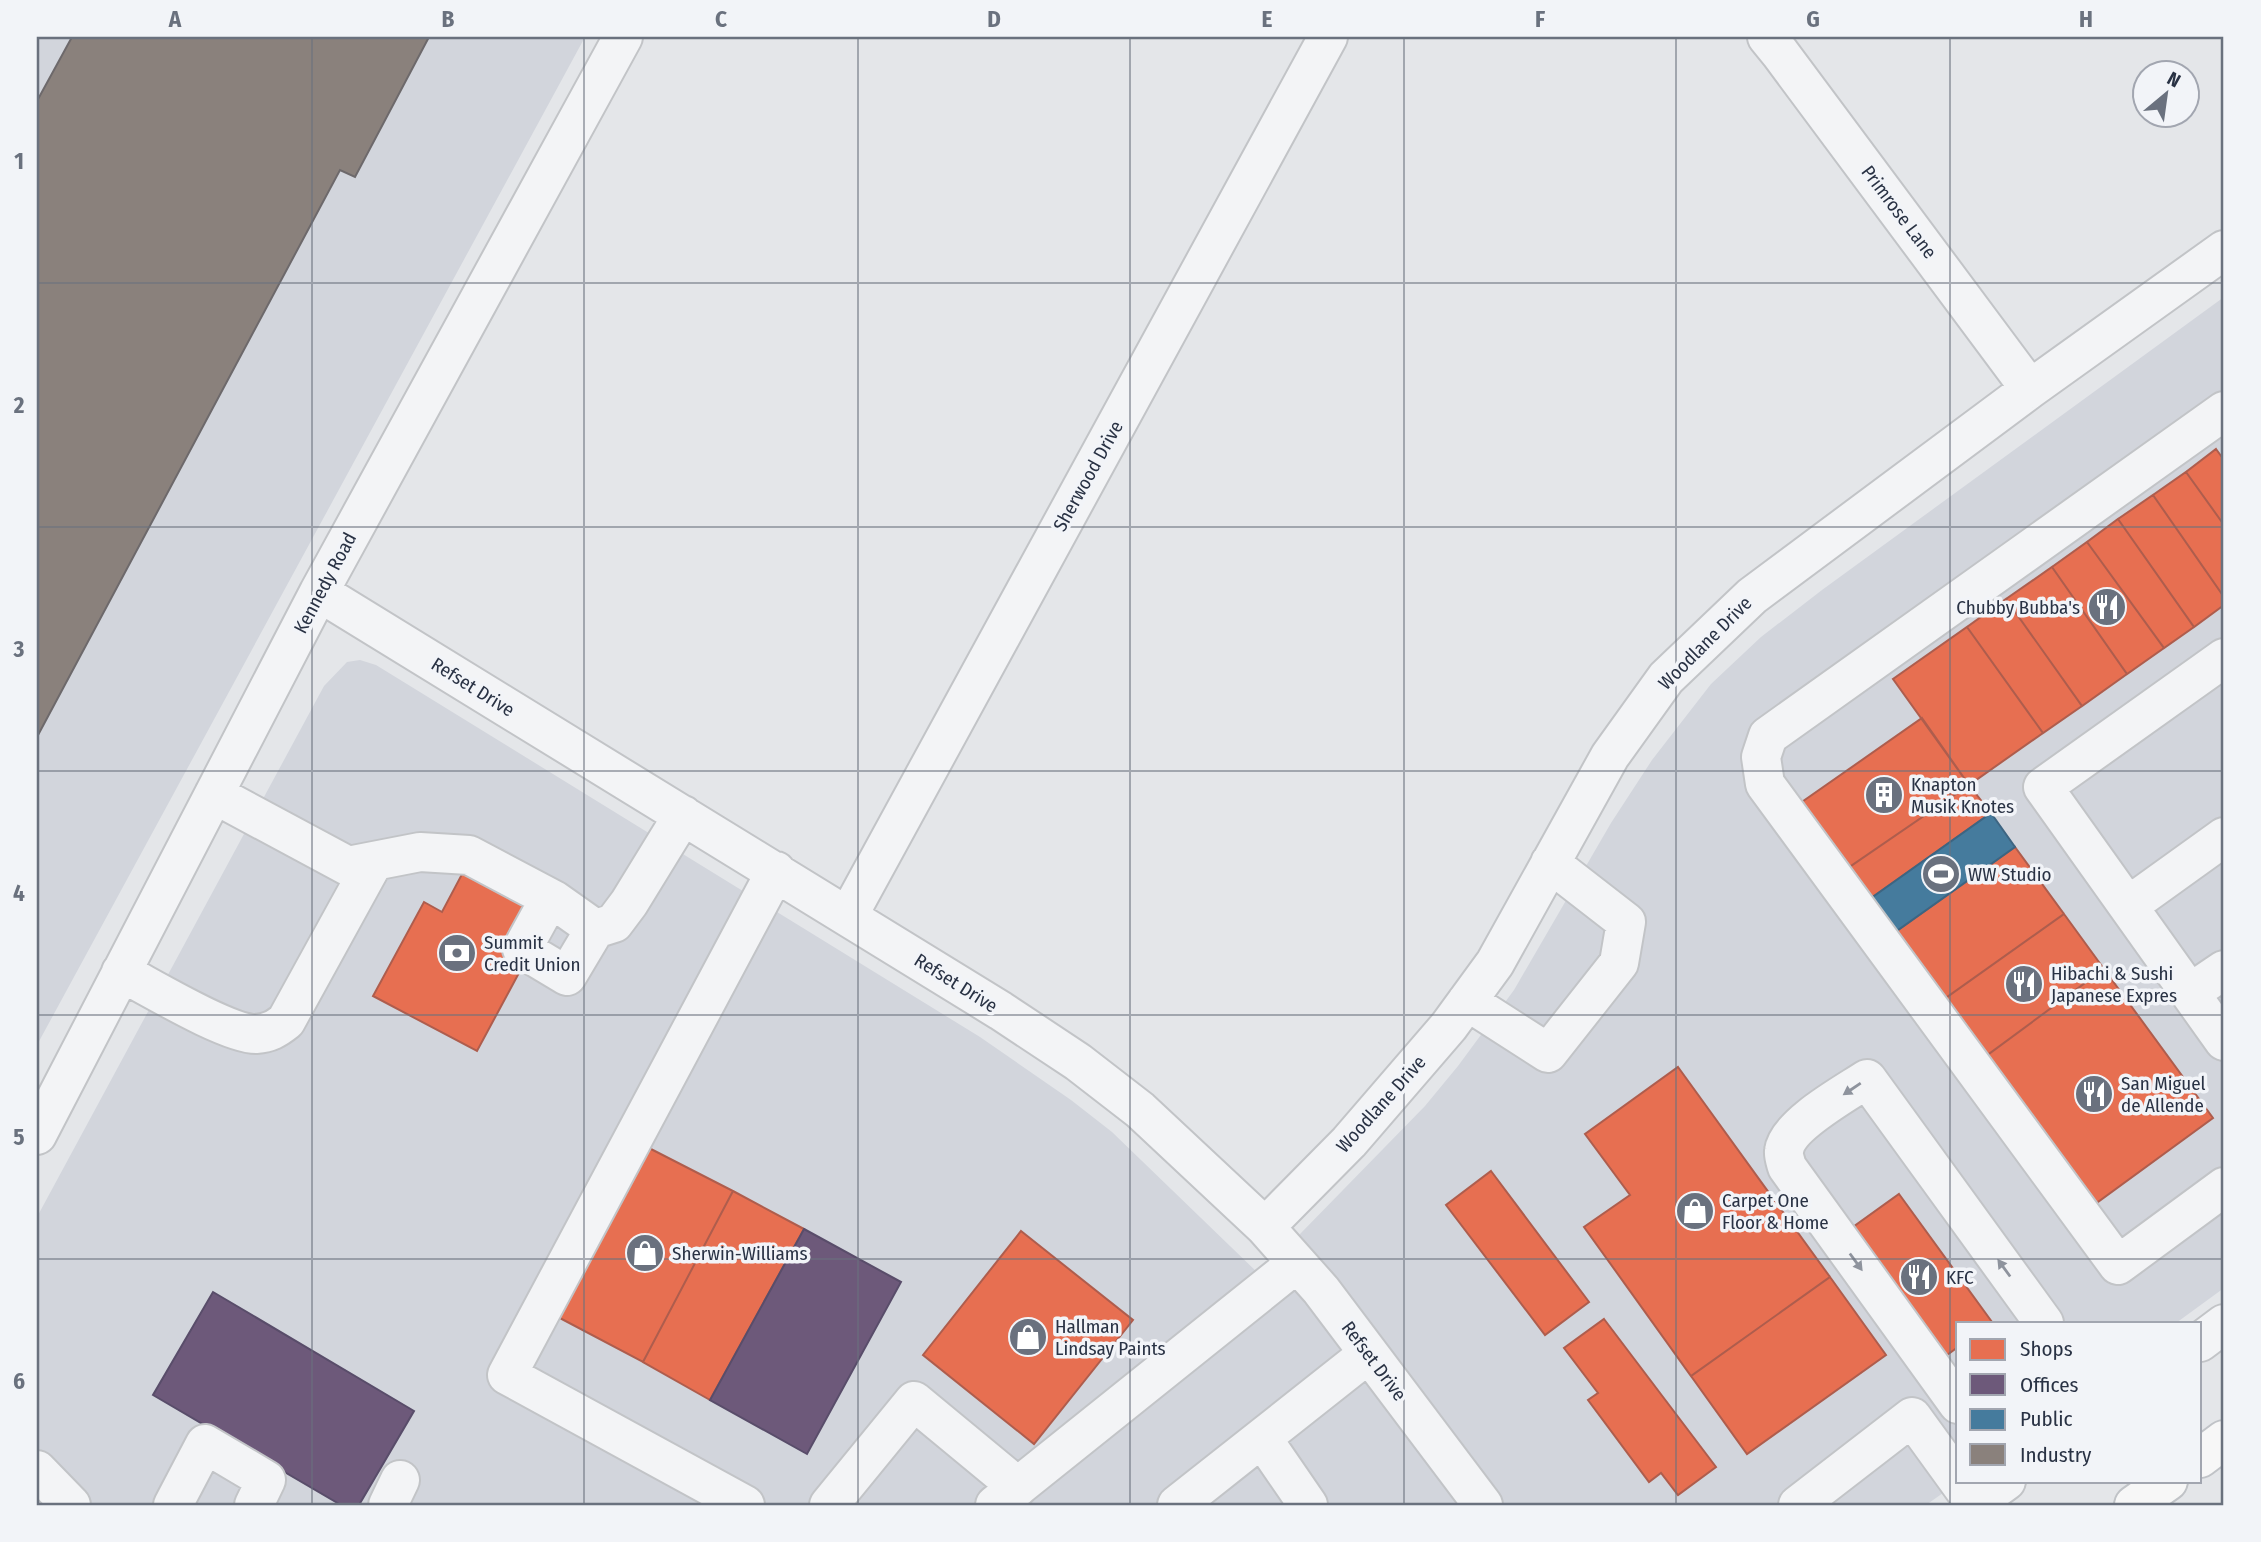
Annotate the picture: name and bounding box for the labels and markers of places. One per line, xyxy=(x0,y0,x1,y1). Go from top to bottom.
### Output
restaurant icon: Chubby Bubba's xyxy=(2086,586,2128,628)
place label: Chubby Bubba's xyxy=(1956,596,2080,619)
place label: Knapton Musik Knotes xyxy=(1911,773,2014,818)
building icon: Knapton Musik Knotes xyxy=(1863,774,1905,816)
sports icon: WW Studio xyxy=(1920,853,1962,895)
place label: WW Studio xyxy=(1968,863,2051,886)
place label: Summit Credit Union xyxy=(484,931,580,976)
bank icon: Summit Credit Union xyxy=(436,932,478,974)
place label: Hibachi & Sushi Japanese Expres xyxy=(2051,962,2177,1007)
restaurant icon: Hibachi & Sushi Japanese Expres xyxy=(2003,963,2045,1005)
place label: San Miguel de Allende xyxy=(2121,1072,2206,1117)
restaurant icon: San Miguel de Allende xyxy=(2073,1073,2115,1115)
place label: Carpet One Floor & Home xyxy=(1722,1189,1829,1234)
shop icon: Carpet One Floor & Home xyxy=(1674,1190,1716,1232)
shop icon: Sherwin-Williams xyxy=(624,1232,666,1274)
place label: Sherwin-Williams xyxy=(672,1242,808,1265)
restaurant icon: KFC xyxy=(1898,1256,1940,1298)
place label: KFC xyxy=(1946,1266,1974,1289)
place label: Hallman Lindsay Paints xyxy=(1055,1315,1166,1360)
shop icon: Hallman Lindsay Paints xyxy=(1007,1316,1049,1358)

